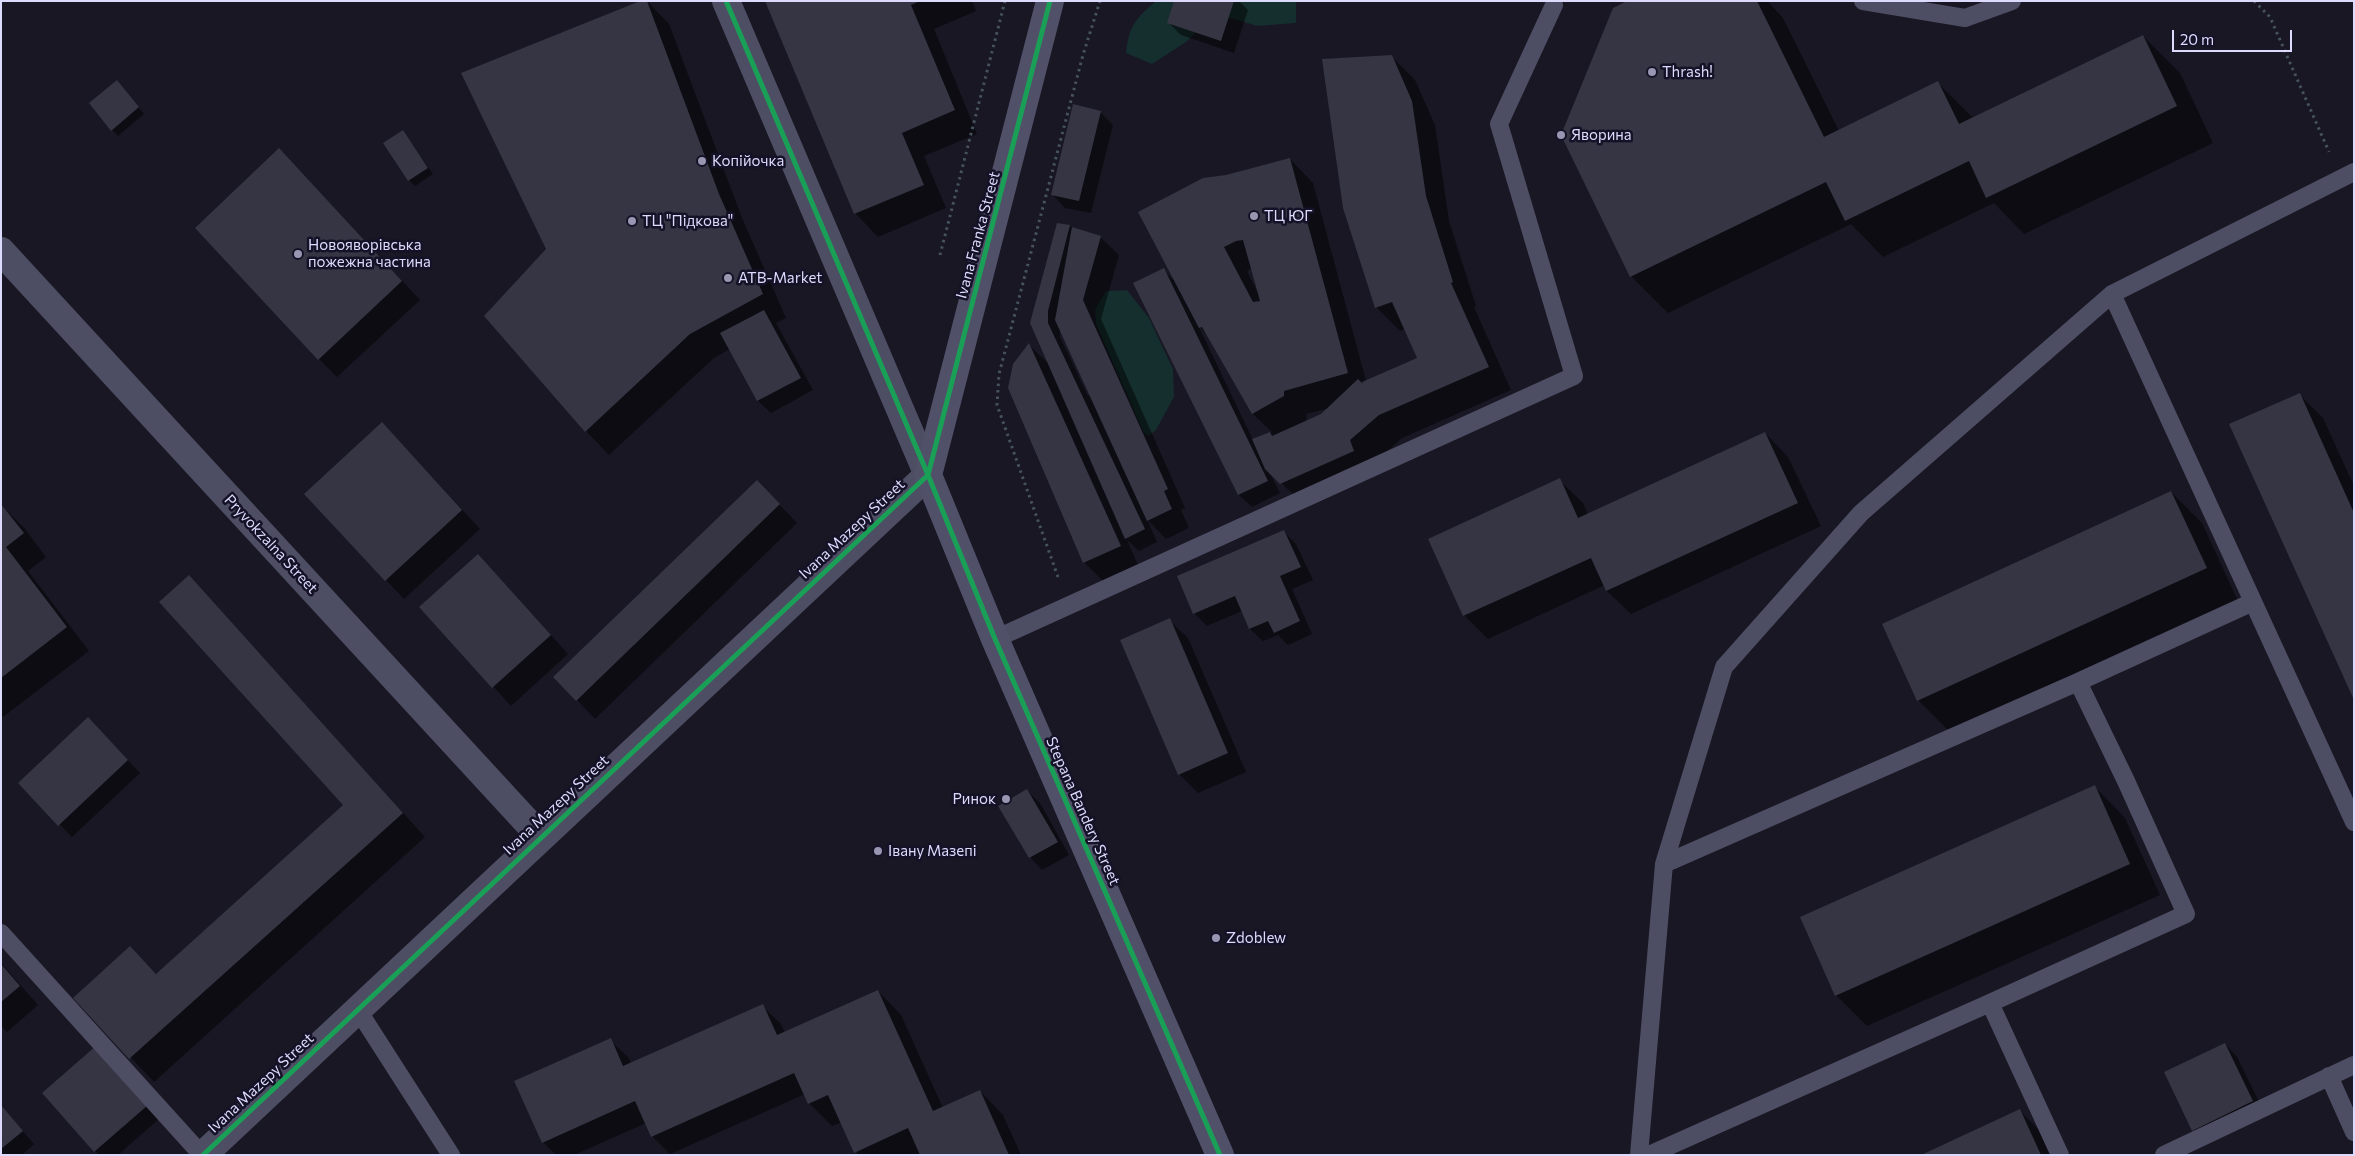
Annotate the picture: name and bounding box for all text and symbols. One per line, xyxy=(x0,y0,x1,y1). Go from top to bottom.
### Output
scale bar xyxy=(2175,20,2295,52)
text: 20 m xyxy=(2180,30,2214,48)
place label: Thrash! xyxy=(1662,63,1713,81)
marker: Thrash! xyxy=(1646,66,1658,78)
place label: Яворина xyxy=(1571,126,1632,144)
marker: Яворина xyxy=(1555,129,1567,141)
place label: Копійочка xyxy=(712,152,784,170)
marker: Копійочка xyxy=(696,155,708,167)
street label: Ivana Franka Street xyxy=(952,169,1004,301)
place label: ТЦ ЮГ xyxy=(1264,207,1313,225)
marker: ТЦ ЮГ xyxy=(1248,210,1260,222)
place label: ТЦ "Підкова" xyxy=(642,212,733,230)
marker: ТЦ "Підкова" xyxy=(626,215,638,227)
place label: Новояворівська пожежна частина xyxy=(308,236,431,271)
marker: Новояворівська пожежна частина xyxy=(292,248,304,260)
place label: ATB-Market xyxy=(738,269,822,287)
marker: ATB-Market xyxy=(722,272,734,284)
street label: Ivana Mazepy Street xyxy=(795,475,909,583)
street label: Pryvokzalna Street xyxy=(221,491,321,597)
street label: Stepana Bandery Street xyxy=(1042,734,1124,888)
street label: Ivana Mazepy Street xyxy=(499,751,613,859)
place label: Ринок xyxy=(952,790,996,808)
marker: Ринок xyxy=(1000,793,1012,805)
place label: Івану Мазепі xyxy=(888,842,977,860)
marker: Івану Мазепі xyxy=(872,845,884,857)
place label: Zdoblew xyxy=(1226,929,1286,947)
marker: Zdoblew xyxy=(1210,932,1222,944)
street label: Ivana Mazepy Street xyxy=(204,1029,318,1137)

